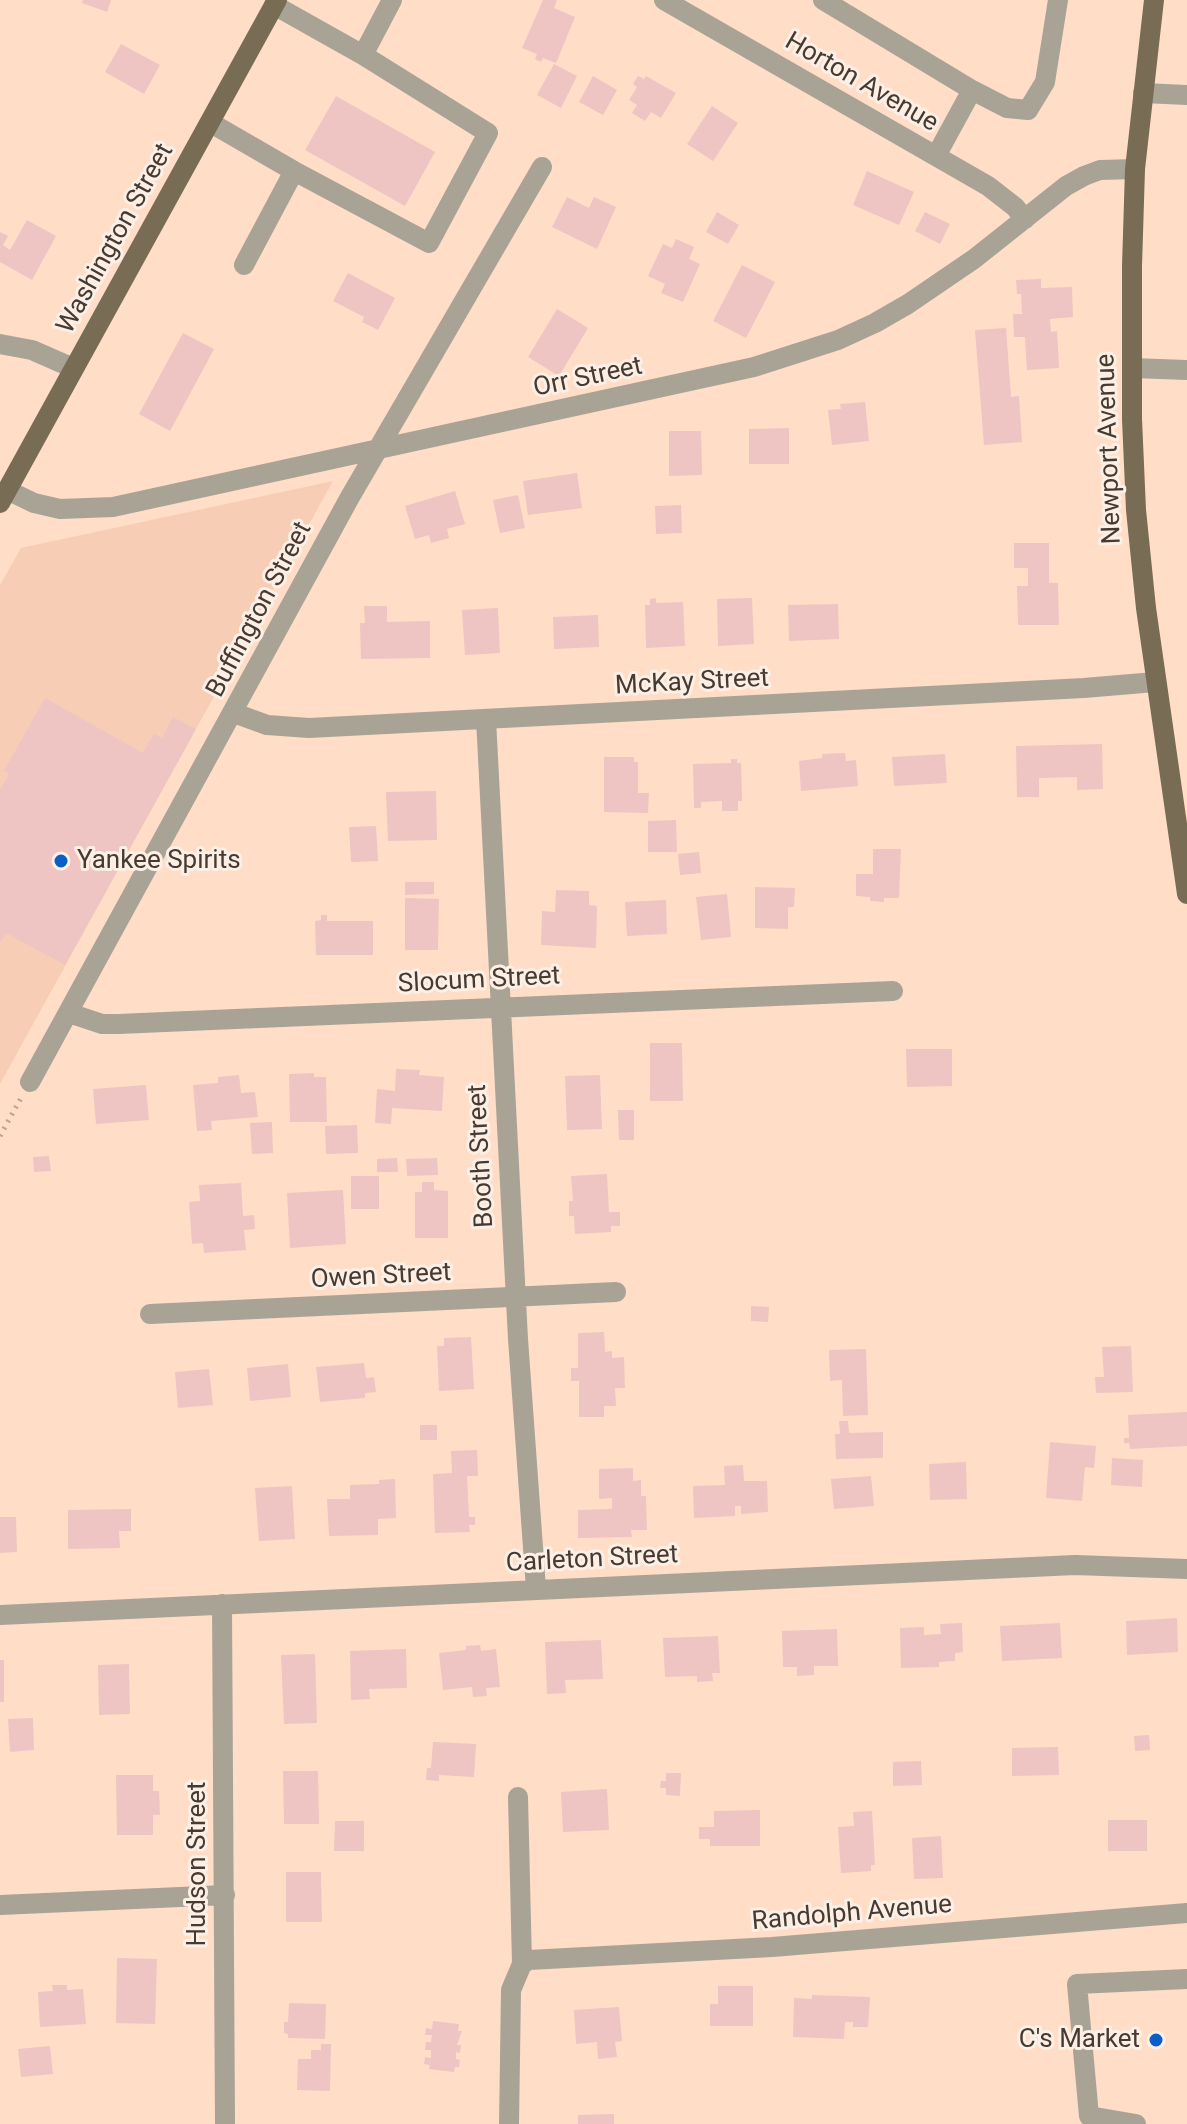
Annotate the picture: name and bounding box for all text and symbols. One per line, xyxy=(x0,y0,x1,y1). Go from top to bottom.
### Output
street label: Horton Avenue xyxy=(779,27,943,139)
street label: Washington Street xyxy=(51,139,181,339)
street label: Orr Street xyxy=(531,351,645,405)
street label: Newport Avenue xyxy=(1091,353,1129,545)
street label: Buffington Street xyxy=(201,517,319,703)
street label: McKay Street xyxy=(614,663,770,703)
place label: Yankee Spirits xyxy=(77,845,241,877)
marker: Yankee Spirits xyxy=(52,852,70,870)
street label: Slocum Street xyxy=(397,961,561,1001)
street label: Booth Street xyxy=(463,1083,501,1229)
street label: Owen Street xyxy=(310,1258,452,1296)
street label: Carleton Street xyxy=(505,1540,679,1580)
street label: Hudson Street xyxy=(182,1781,214,1947)
street label: Randolph Avenue xyxy=(751,1890,953,1938)
place label: C's Market xyxy=(1019,2024,1140,2056)
marker: C's Market xyxy=(1147,2031,1165,2049)

